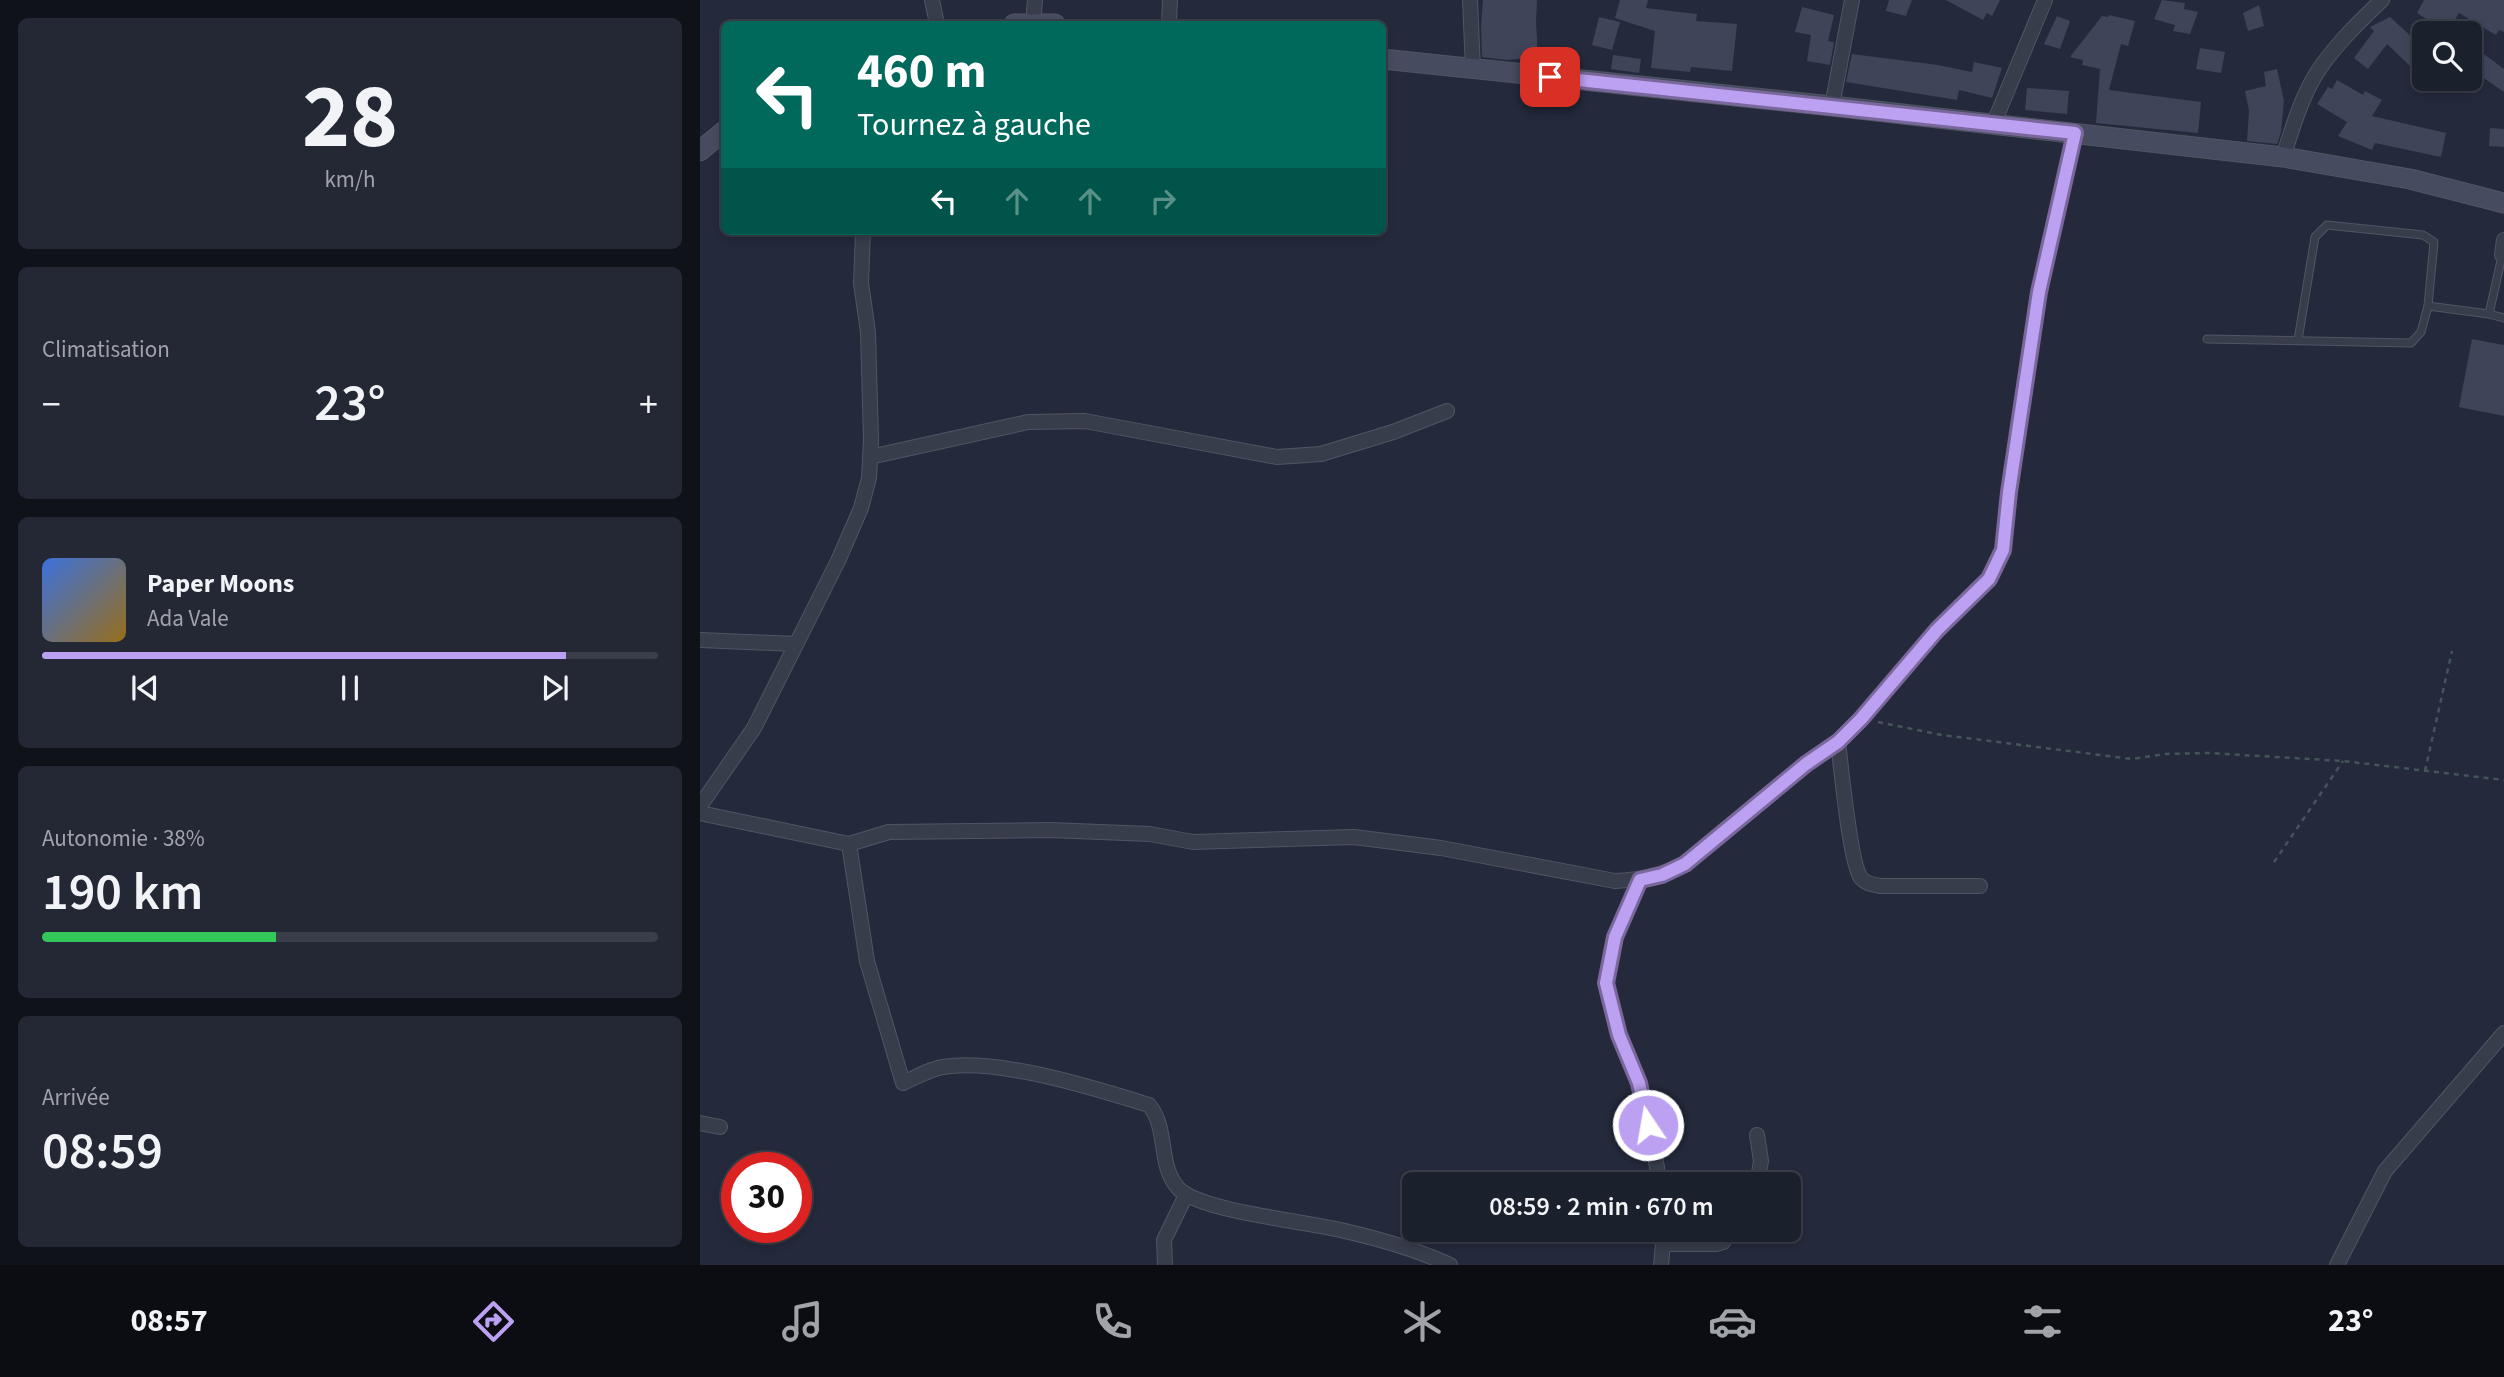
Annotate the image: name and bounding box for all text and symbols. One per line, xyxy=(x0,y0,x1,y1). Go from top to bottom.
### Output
map controls xyxy=(2412,21,2482,91)
button: search xyxy=(2412,21,2482,91)
text: 460 m xyxy=(857,37,986,107)
pin xyxy=(1520,47,1580,107)
icon: left xyxy=(742,49,833,140)
text: 28 xyxy=(302,53,398,182)
icon: arrive xyxy=(1531,58,1569,96)
text: Tournez à gauche xyxy=(857,102,1091,148)
text: km/h xyxy=(324,163,376,196)
icon: left xyxy=(925,182,963,220)
icon: ahead xyxy=(998,182,1036,220)
icon: ahead xyxy=(1071,182,1109,220)
icon: right xyxy=(1144,182,1182,220)
text: Climatisation xyxy=(42,333,170,366)
text: 23° xyxy=(314,367,386,441)
text: − xyxy=(42,378,61,432)
text: + xyxy=(639,378,658,432)
text: Paper Moons xyxy=(147,565,294,602)
text: Ada Vale xyxy=(147,602,229,635)
icon: previous xyxy=(126,669,164,707)
icon: pause xyxy=(331,669,369,707)
icon: next xyxy=(536,669,574,707)
text: Autonomie · 38% xyxy=(42,822,205,855)
text: 190 km xyxy=(42,856,203,930)
text: Arrivée xyxy=(42,1081,110,1114)
position arrow xyxy=(1611,1088,1685,1162)
text: 08:59 xyxy=(42,1115,163,1189)
speed limit sign: 30 xyxy=(721,1152,812,1243)
text: 08:59 · 2 min · 670 m xyxy=(1489,1188,1714,1225)
icon: directions xyxy=(469,1297,518,1346)
icon: music xyxy=(778,1297,827,1346)
icon: phone xyxy=(1088,1297,1137,1346)
icon: climate xyxy=(1398,1297,1447,1346)
icon: car xyxy=(1708,1297,1757,1346)
icon: filters xyxy=(2018,1297,2067,1346)
text: 08:57 xyxy=(130,1298,208,1344)
text: 23° xyxy=(2328,1298,2373,1344)

